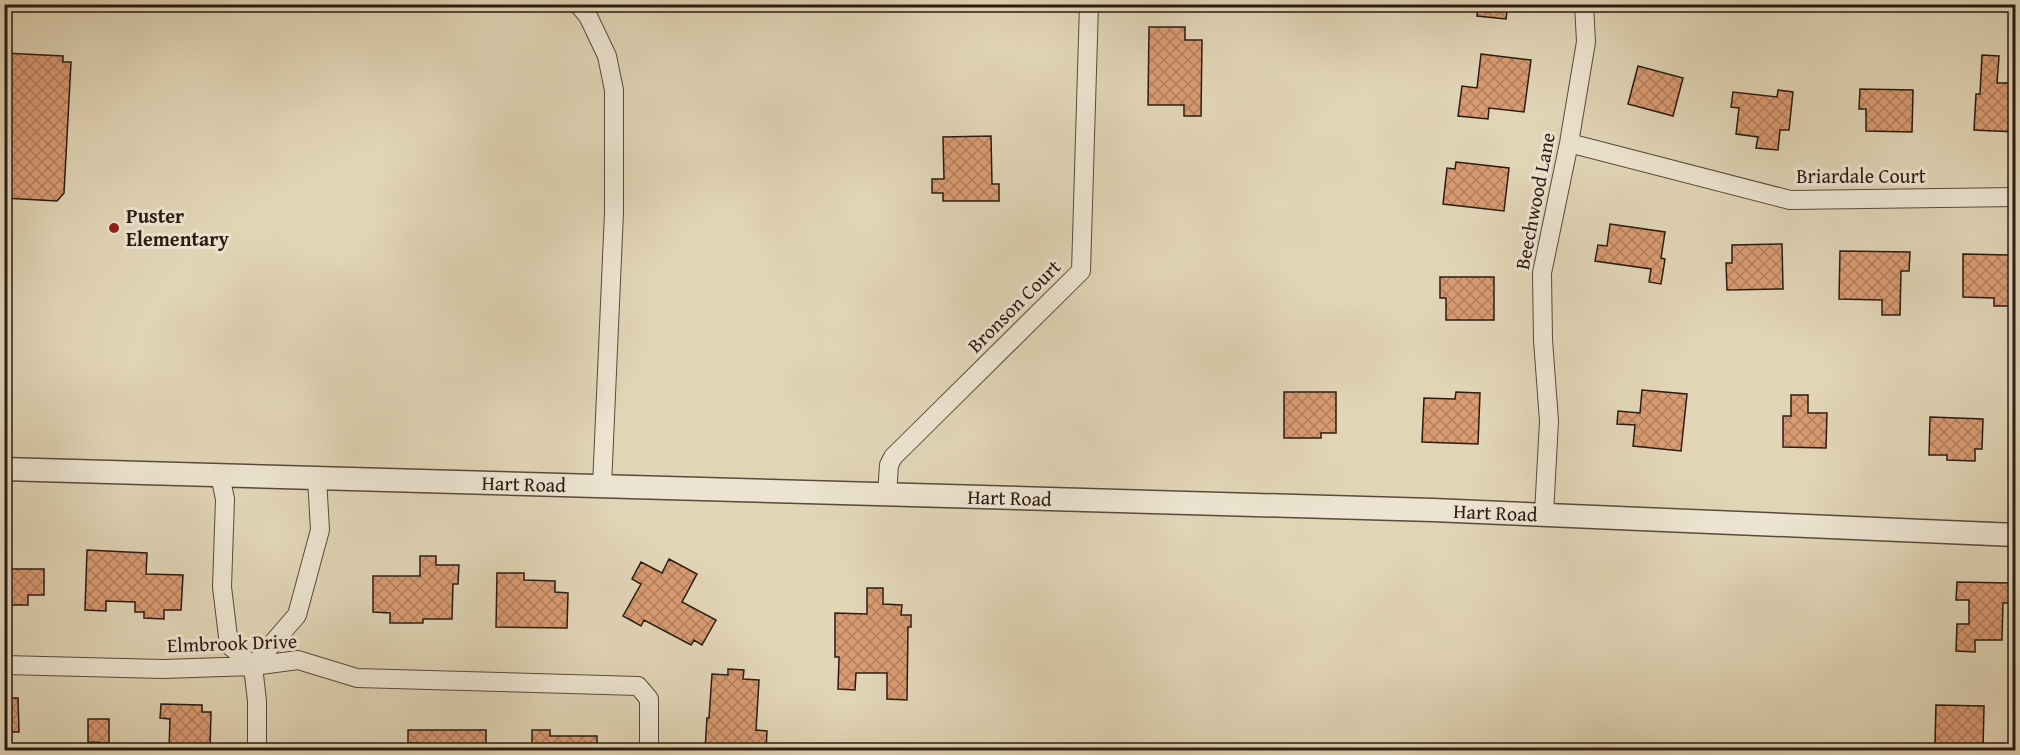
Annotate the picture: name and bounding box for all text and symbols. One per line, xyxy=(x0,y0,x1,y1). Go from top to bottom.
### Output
street label: Beechwood Lane xyxy=(1507,130,1562,272)
street label: Briardale Court xyxy=(1796,161,1926,190)
place label: Puster Elementary xyxy=(126,201,230,253)
marker: Puster Elementary xyxy=(107,221,121,235)
street label: Bronson Court xyxy=(960,252,1067,359)
street label: Hart Road xyxy=(481,468,567,499)
street label: Hart Road xyxy=(967,482,1052,513)
street label: Hart Road xyxy=(1453,496,1538,528)
street label: Elmbrook Drive xyxy=(166,626,298,659)

